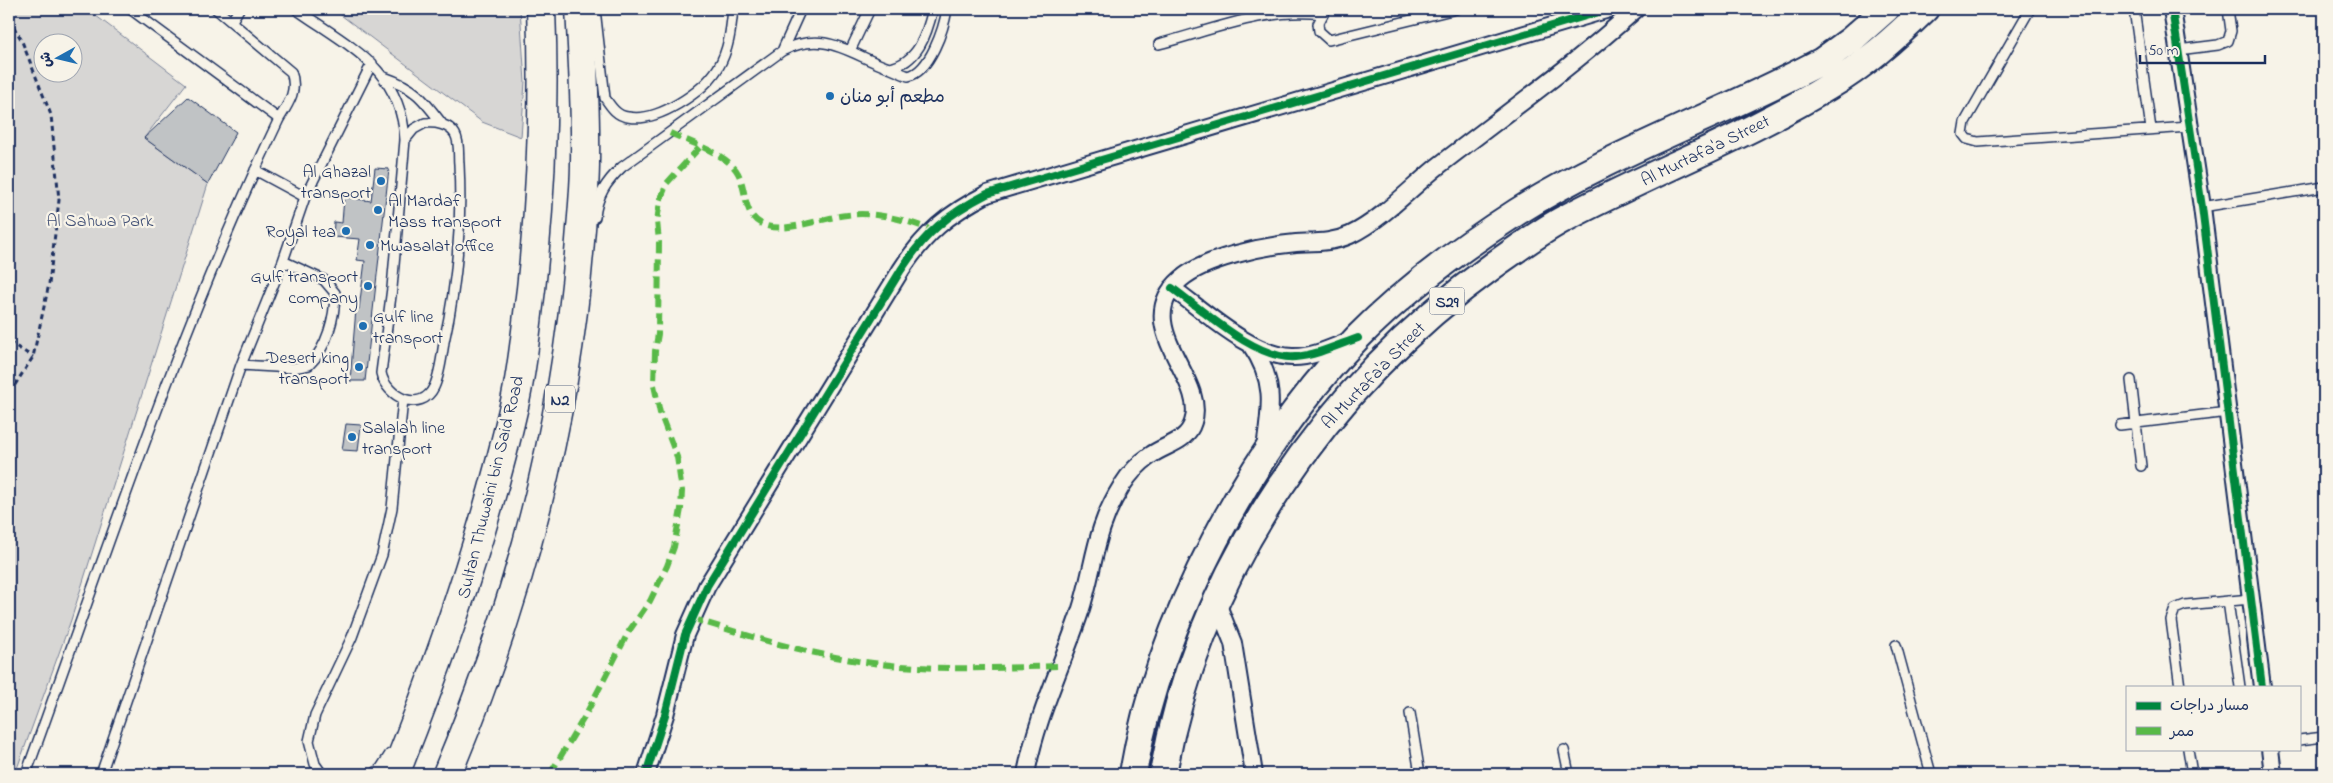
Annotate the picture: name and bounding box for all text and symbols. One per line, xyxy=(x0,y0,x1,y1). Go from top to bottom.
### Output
north arrow xyxy=(32,32,82,82)
scale bar xyxy=(2140,32,2266,64)
text: 50 m xyxy=(2148,40,2179,62)
text: ش xyxy=(35,51,58,69)
place label: مطعم أبو منان xyxy=(840,85,945,111)
marker: مطعم أبو منان xyxy=(824,90,836,102)
street label: Al Murtafa'a Street xyxy=(1637,109,1775,194)
place label: Al Ghazal transport xyxy=(301,160,371,207)
marker: Al Ghazal transport xyxy=(375,175,387,187)
place label: Al Mardaf Mass transport xyxy=(388,189,502,236)
marker: Al Mardaf Mass transport xyxy=(372,204,384,216)
park label: Al Sahwa Park xyxy=(47,209,154,235)
place label: Royal tea xyxy=(266,220,336,246)
marker: Royal tea xyxy=(340,225,352,237)
place label: Mwasalat office xyxy=(380,234,495,260)
marker: Mwasalat office xyxy=(364,239,376,251)
place label: Gulf transport company xyxy=(250,265,358,312)
marker: Gulf transport company xyxy=(362,280,374,292)
road number: S29 xyxy=(1430,288,1464,314)
place label: Gulf line transport xyxy=(373,305,443,352)
street label: Al Murtafa'a Street xyxy=(1316,317,1433,436)
marker: Gulf line transport xyxy=(357,320,369,332)
place label: Desert king transport xyxy=(265,346,349,393)
marker: Desert king transport xyxy=(353,361,365,373)
street label: Sultan Thuwaini bin Said Road xyxy=(452,373,532,602)
road number: N2 xyxy=(545,386,575,412)
place label: Salalah line transport xyxy=(362,416,446,463)
marker: Salalah line transport xyxy=(346,431,358,443)
legend xyxy=(2126,686,2300,750)
text: مسار دراجات xyxy=(2170,695,2249,717)
text: ممر xyxy=(2168,721,2194,743)

